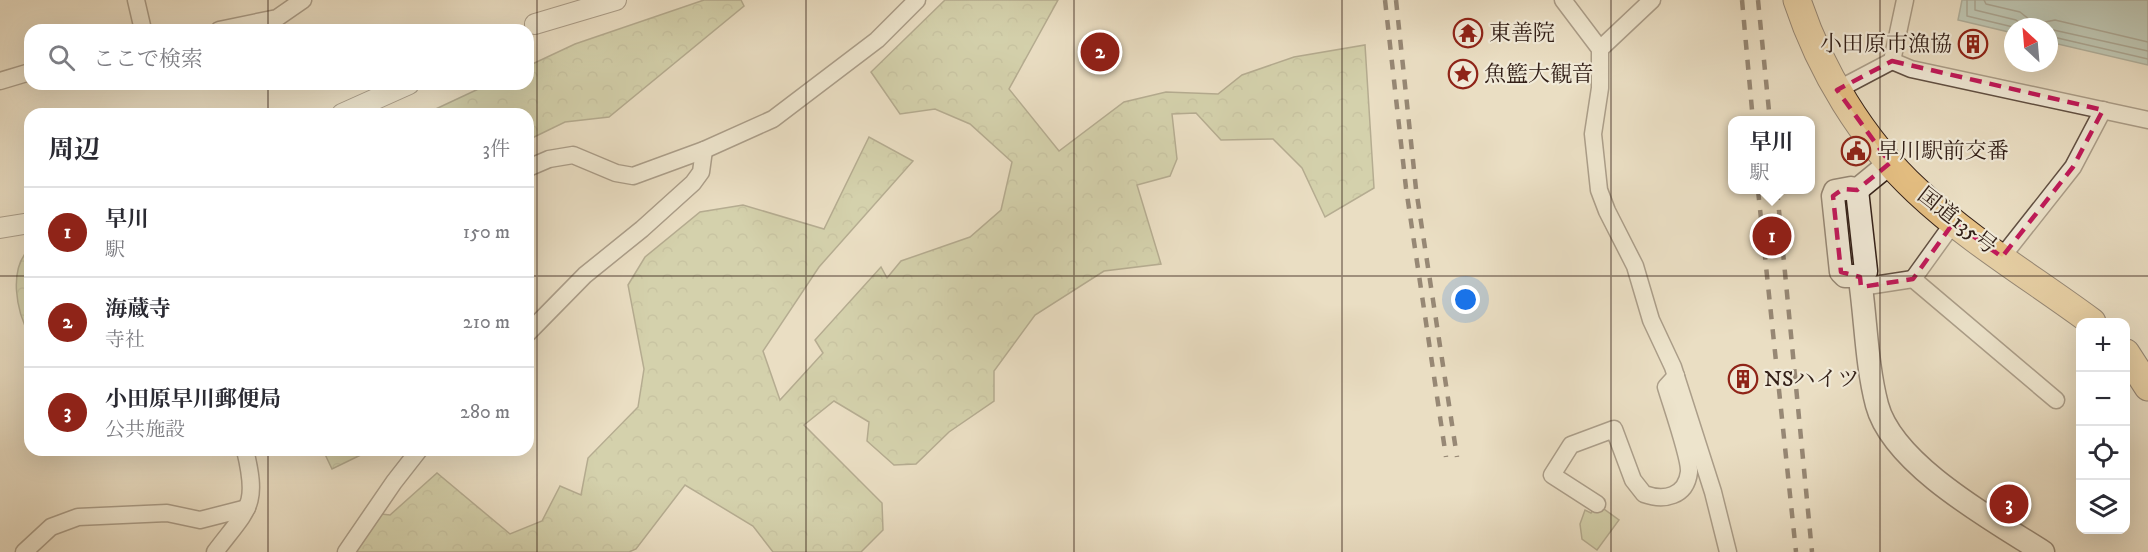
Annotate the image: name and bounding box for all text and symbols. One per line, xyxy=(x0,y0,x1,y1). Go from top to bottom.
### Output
temple icon: 東善院 xyxy=(1452,17,1484,49)
north arrow xyxy=(2004,18,2058,72)
place label: 東善院 xyxy=(1489,20,1555,47)
search box xyxy=(24,24,534,90)
building icon: 小田原市漁協 xyxy=(1957,28,1989,60)
pin: 2 xyxy=(1080,29,1120,74)
place label: 小田原市漁協 xyxy=(1820,31,1952,58)
icon: search xyxy=(45,41,78,74)
text: ここで検索 xyxy=(93,46,203,73)
place icon: 魚籃大観音 xyxy=(1447,58,1479,90)
place label: 魚籃大観音 xyxy=(1484,61,1594,88)
popup xyxy=(1728,116,1815,194)
text: 早川 xyxy=(1749,129,1794,156)
text: 周辺 xyxy=(48,134,100,167)
public building icon: 早川駅前交番 xyxy=(1840,135,1872,167)
text: 3件 xyxy=(483,137,510,162)
place label: 早川駅前交番 xyxy=(1877,138,2009,165)
text: 駅 xyxy=(1749,161,1769,186)
street label: 国道135号 xyxy=(1912,182,2002,260)
text: 早川 xyxy=(105,206,149,233)
pin: 1 xyxy=(1752,214,1792,258)
text: 1 xyxy=(64,220,71,245)
text: 150 m xyxy=(463,220,510,245)
text: 駅 xyxy=(105,238,125,263)
your location xyxy=(1451,285,1480,314)
text: 海蔵寺 xyxy=(105,296,171,323)
text: 2 xyxy=(63,310,72,335)
text: 210 m xyxy=(463,310,510,335)
map controls xyxy=(2076,318,2130,534)
button: + xyxy=(2076,318,2130,372)
text: 寺社 xyxy=(105,328,145,353)
building icon: NSハイツ xyxy=(1727,363,1759,395)
place label: NSハイツ xyxy=(1764,366,1859,393)
button: − xyxy=(2076,372,2130,426)
text: 小田原早川郵便局 xyxy=(105,386,281,413)
text: 3 xyxy=(64,400,71,425)
text: 280 m xyxy=(460,400,510,425)
text: 公共施設 xyxy=(105,418,185,443)
button: locate xyxy=(2076,426,2130,480)
button: layers xyxy=(2076,480,2130,534)
pin: 3 xyxy=(1990,482,2028,526)

